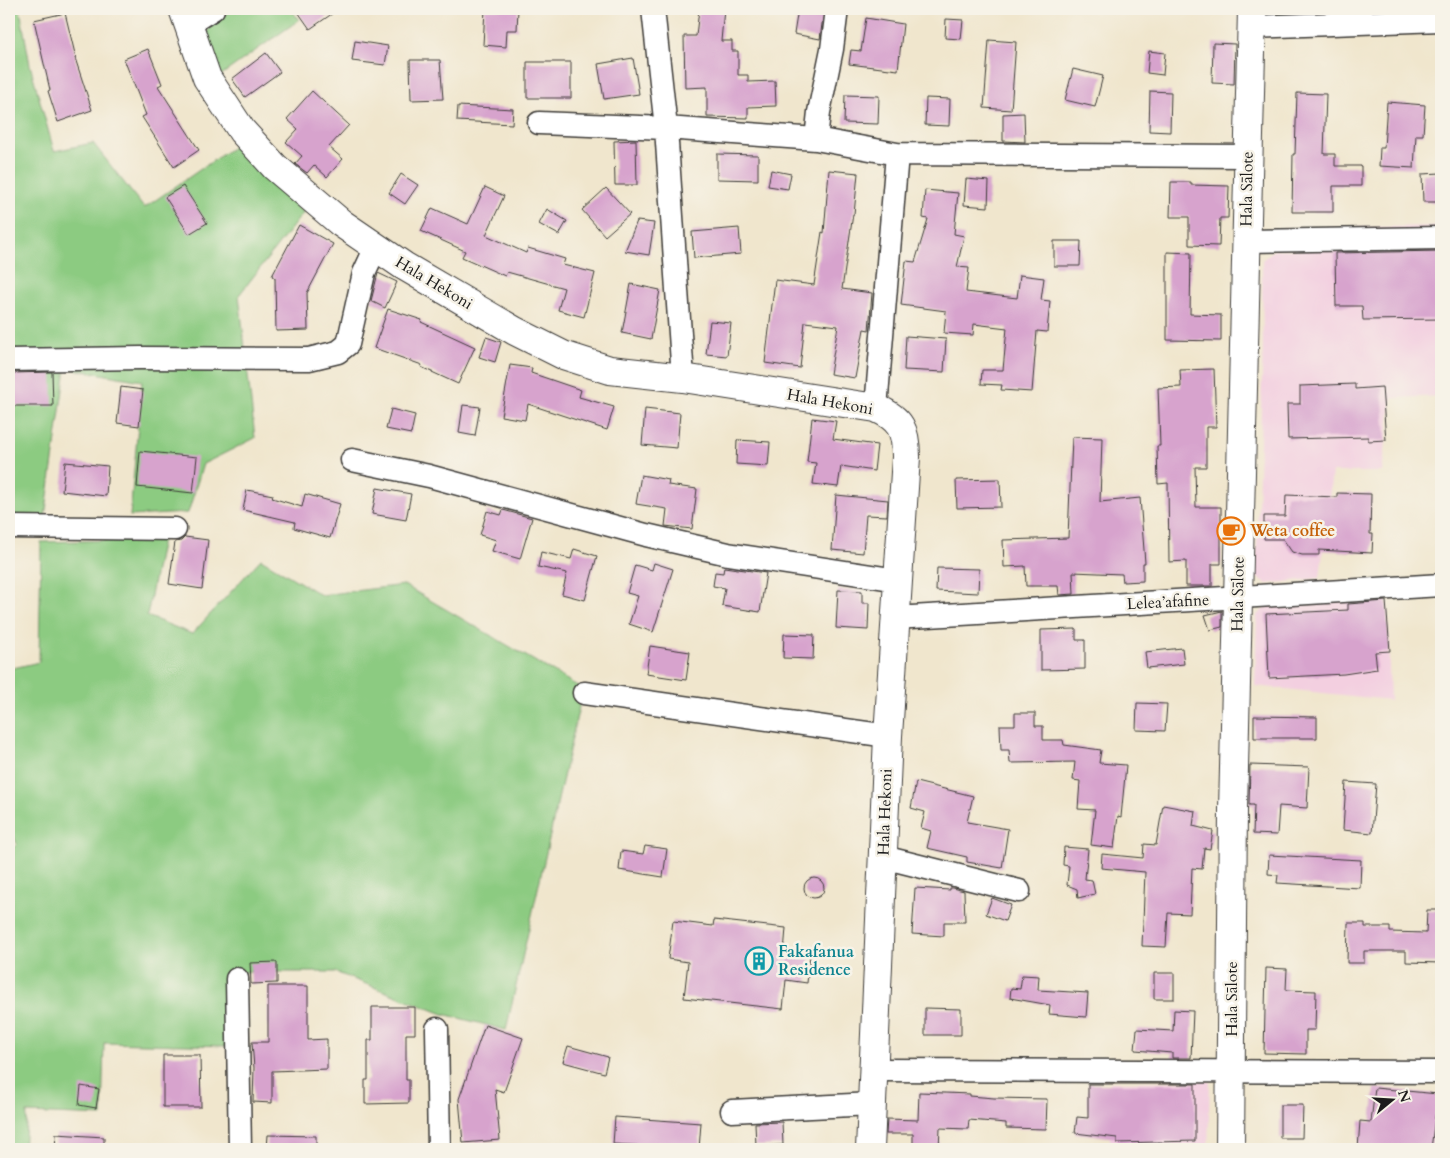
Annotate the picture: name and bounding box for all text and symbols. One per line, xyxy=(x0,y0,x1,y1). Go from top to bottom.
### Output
street label: Hala Sālote xyxy=(1235,151,1259,227)
street label: Hala Hekoni xyxy=(391,251,477,315)
street label: Hala Hekoni xyxy=(785,384,875,420)
cafe icon: Weta coffee xyxy=(1216,516,1246,546)
place label: Weta coffee xyxy=(1249,520,1335,542)
street label: Hala Sālote xyxy=(1226,556,1250,632)
street label: Lelea’afafine xyxy=(1126,589,1210,615)
street label: Hala Hekoni xyxy=(872,768,898,856)
place label: Fakafanua Residence xyxy=(778,941,854,981)
building icon: Fakafanua Residence xyxy=(744,946,774,976)
street label: Hala Sālote xyxy=(1221,961,1243,1037)
north arrow xyxy=(1368,1076,1418,1126)
text: N xyxy=(1393,1087,1415,1105)

